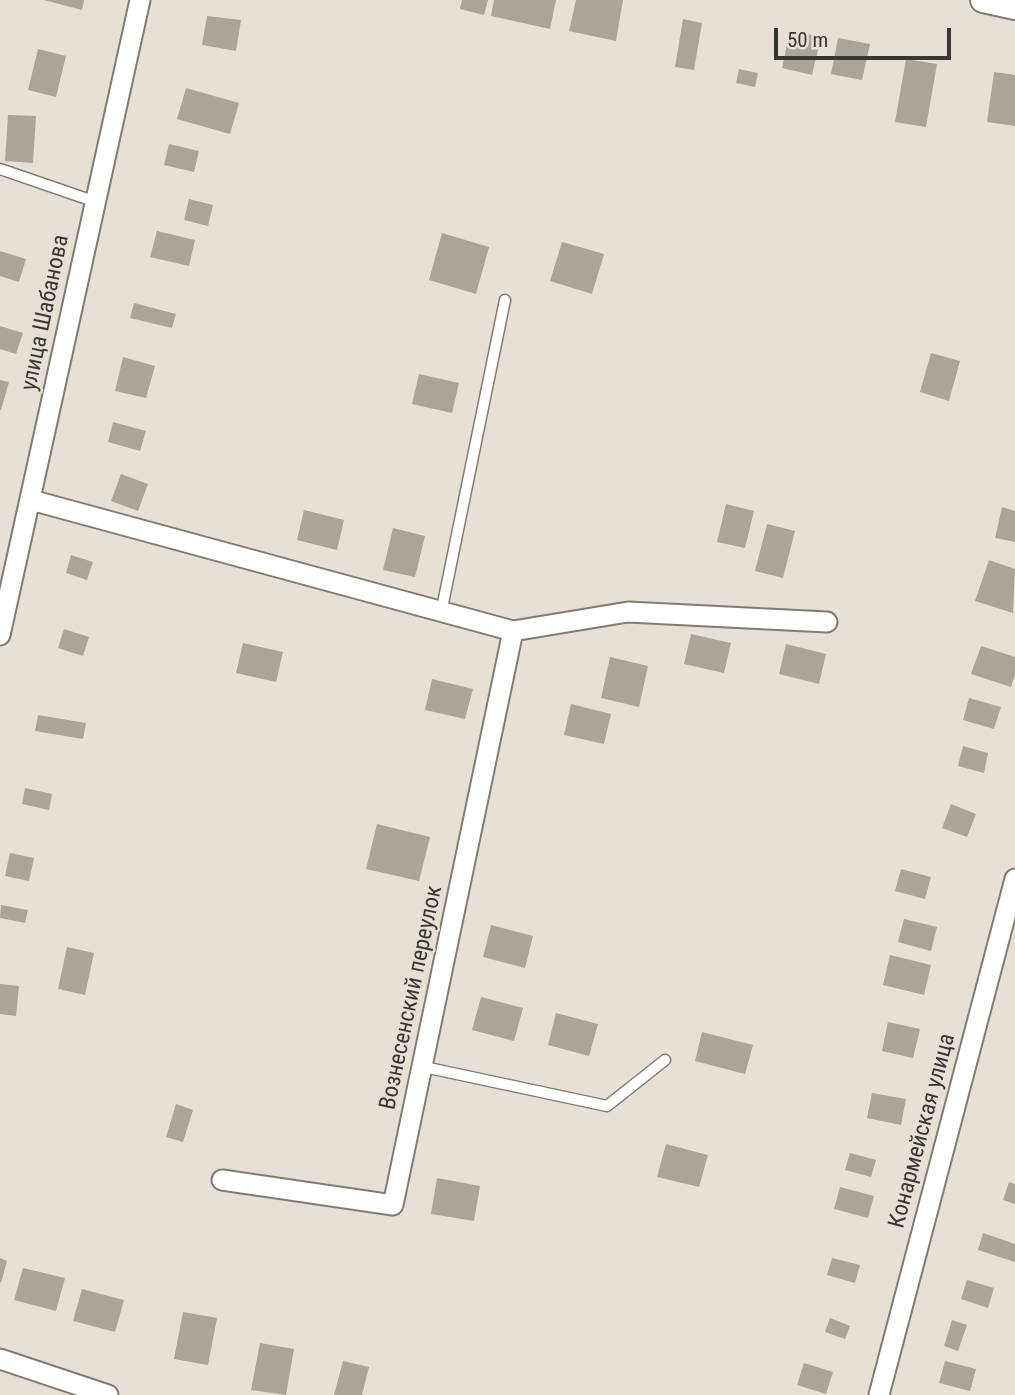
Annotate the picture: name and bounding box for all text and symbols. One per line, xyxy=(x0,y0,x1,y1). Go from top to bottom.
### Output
scale bar xyxy=(777,14,954,58)
text: 50 m xyxy=(787,28,828,52)
street label: улица Шабанова xyxy=(16,233,76,393)
street label: Вознесенский переулок xyxy=(375,883,449,1113)
street label: Конармейская улица xyxy=(884,1031,962,1231)

